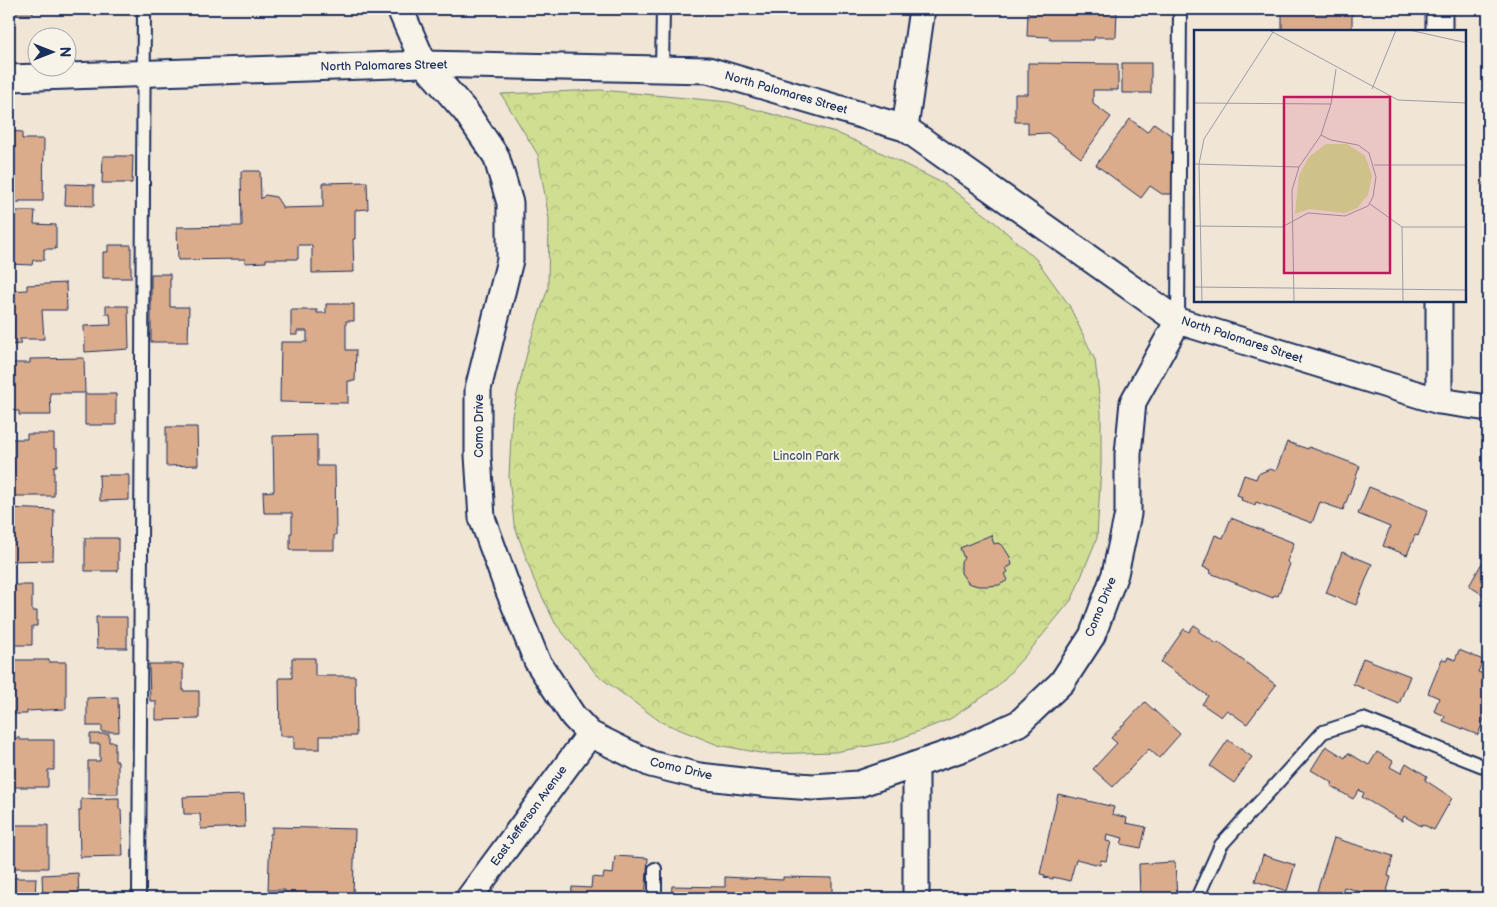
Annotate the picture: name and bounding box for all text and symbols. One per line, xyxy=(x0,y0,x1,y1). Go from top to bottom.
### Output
north arrow xyxy=(28,28,78,78)
inset map xyxy=(1194,30,1467,302)
text: N xyxy=(56,47,73,57)
street label: North Palomares Street xyxy=(320,57,448,75)
street label: North Palomares Street xyxy=(723,68,849,118)
street label: North Palomares Street xyxy=(1179,313,1305,367)
street label: Como Drive xyxy=(472,394,487,458)
park label: Lincoln Park xyxy=(773,449,839,464)
street label: Como Drive xyxy=(1082,575,1120,639)
street label: Como Drive xyxy=(648,755,714,783)
street label: East Jefferson Avenue xyxy=(487,763,571,869)

